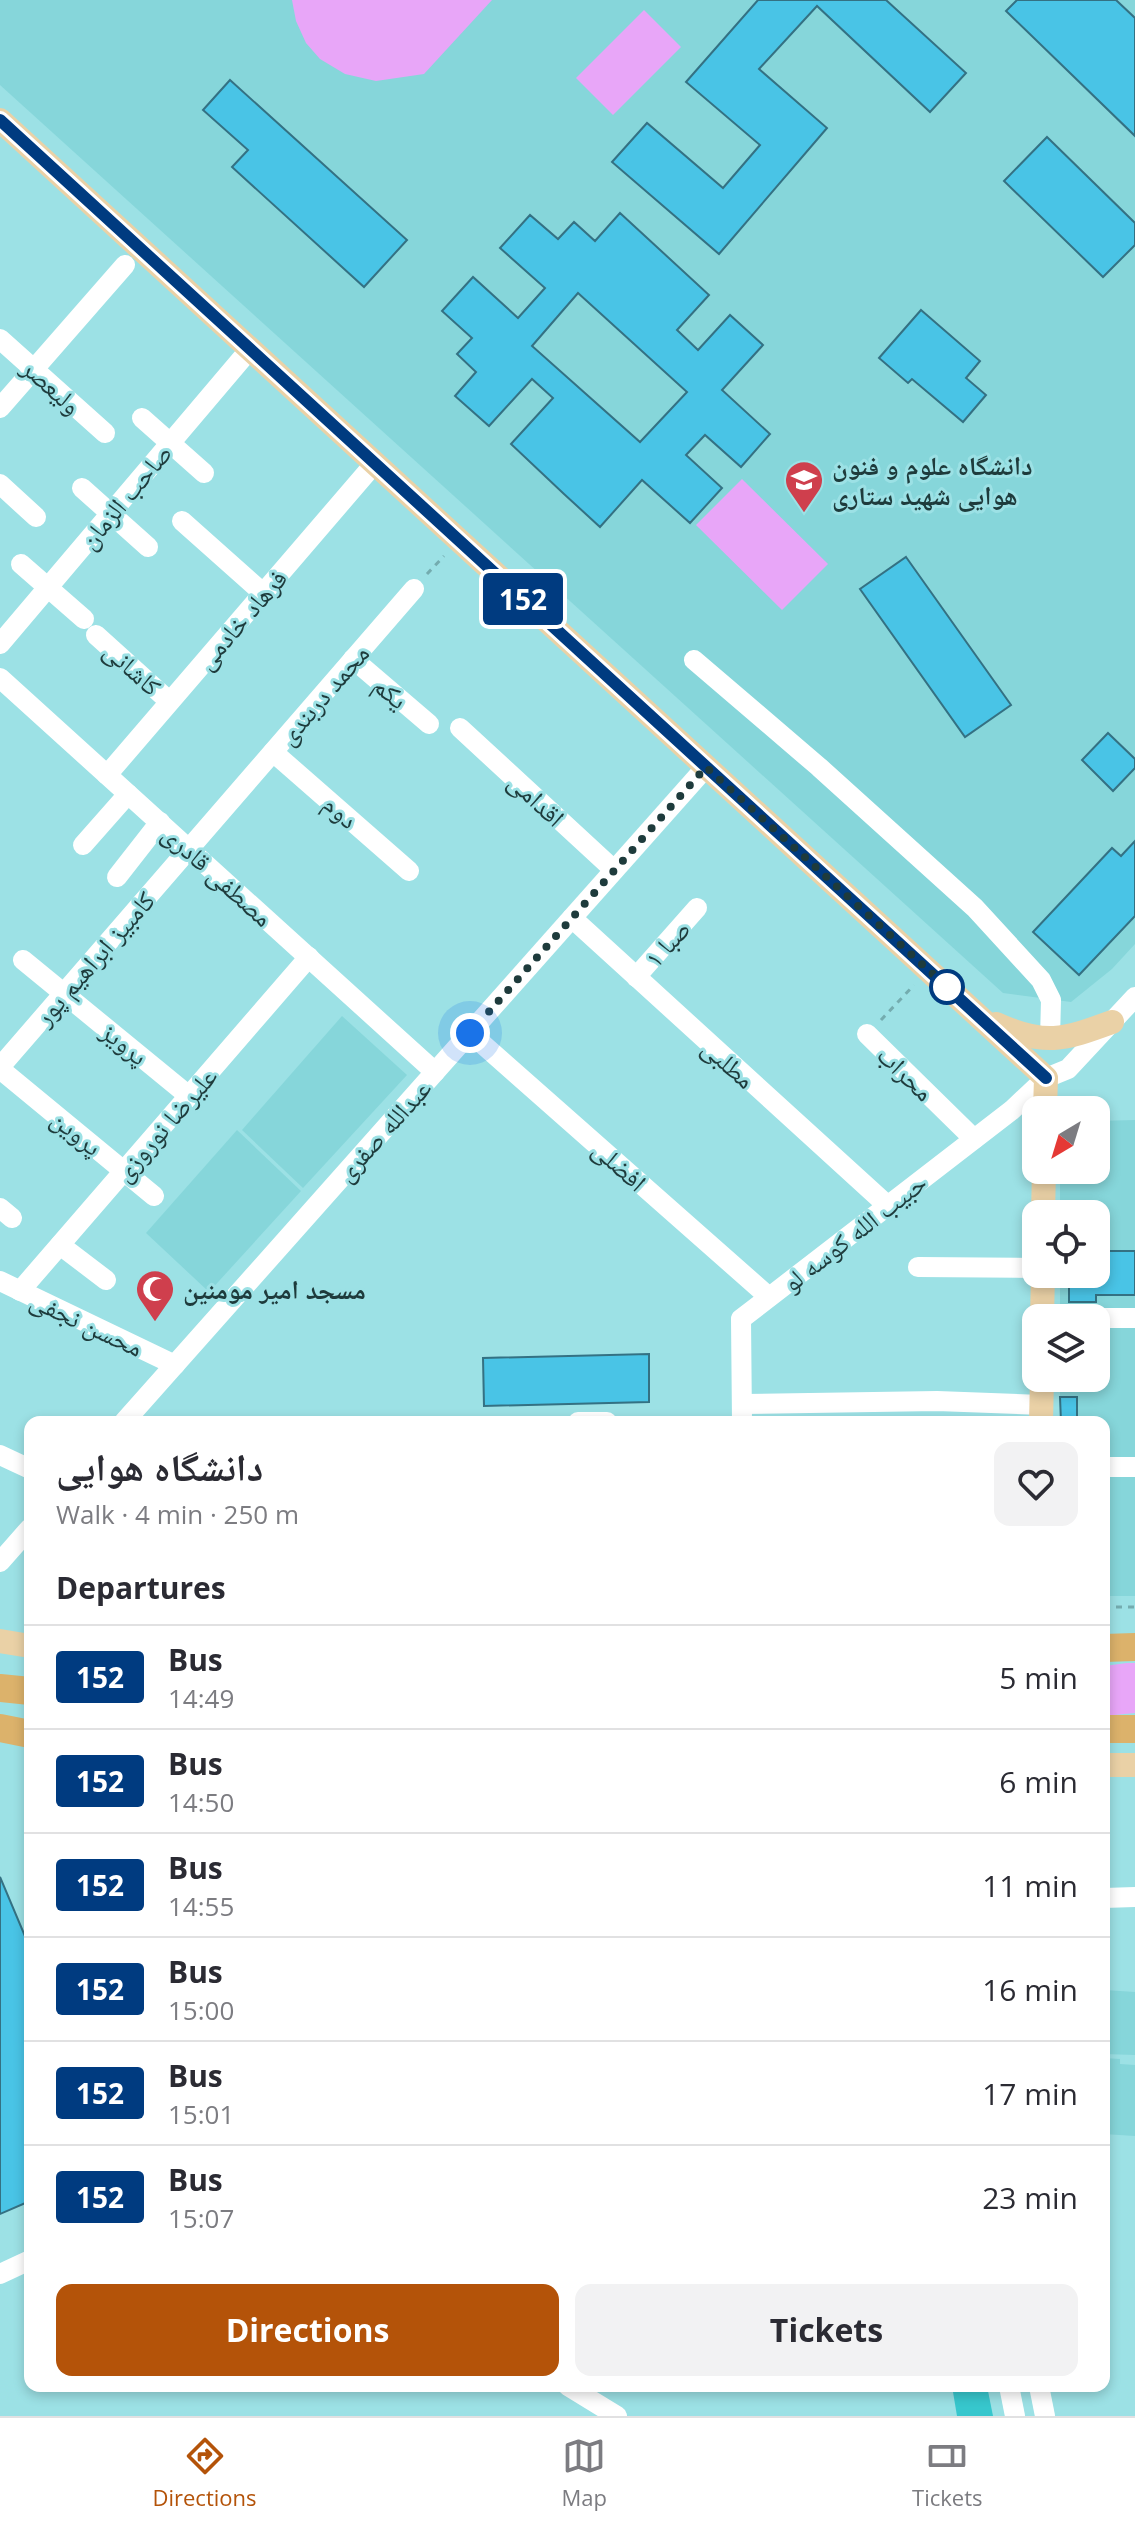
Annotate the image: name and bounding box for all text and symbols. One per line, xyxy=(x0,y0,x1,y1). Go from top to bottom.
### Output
street label: ولیعصر xyxy=(14,349,90,422)
street label: صاحب الزمان xyxy=(70,436,180,556)
place label: دانشگاه علوم و فنون هوایی شهید ستاری xyxy=(832,447,1032,513)
school or university icon: دانشگاه علوم و فنون هوایی شهید ستاری xyxy=(783,459,825,514)
street label: فرهاد خادمی xyxy=(187,561,295,677)
line badge: 152 xyxy=(477,573,569,625)
text: 152 xyxy=(499,580,547,618)
street label: کاشانی xyxy=(96,633,170,704)
street label: محمد دربندی xyxy=(269,636,377,752)
street label: یکم xyxy=(366,667,416,717)
street label: اقدامی xyxy=(501,764,573,834)
street label: دوم xyxy=(315,786,366,837)
street label: مصطفی قادری xyxy=(155,816,281,934)
street label: کامبیز ابراهیم پور xyxy=(25,883,163,1034)
street label: صبا ۱ xyxy=(636,911,698,975)
unlabelled marker xyxy=(930,970,964,1004)
street label: پرویز xyxy=(93,1012,156,1073)
your location xyxy=(450,1013,490,1053)
street label: مطلبی xyxy=(695,1030,763,1096)
street label: محراب xyxy=(870,1037,942,1109)
street label: علیرضا نوروزی xyxy=(105,1059,225,1189)
street label: عبدالله صفری xyxy=(327,1071,439,1189)
north arrow xyxy=(1022,1096,1110,1184)
map controls xyxy=(1022,1096,1110,1392)
street label: پروین xyxy=(44,1100,110,1164)
street label: افضلی xyxy=(585,1131,655,1199)
street label: حبیب الله کوسه لو xyxy=(774,1164,934,1300)
button: locate xyxy=(1022,1200,1110,1288)
mosque icon: مسجد امیر مومنین xyxy=(134,1268,176,1323)
place label: مسجد امیر مومنین xyxy=(183,1271,366,1307)
street label: محسن نجفی xyxy=(25,1281,149,1365)
button: layers xyxy=(1022,1304,1110,1392)
text: دانشگاه هوایی xyxy=(56,1440,263,1492)
button: heart xyxy=(994,1442,1078,1526)
text: Walk · 4 min · 250 m xyxy=(56,1496,299,1532)
text: Departures xyxy=(56,1567,226,1608)
text: Bus xyxy=(168,1639,223,1680)
text: 5 min xyxy=(999,1657,1078,1698)
text: 152 xyxy=(76,1658,124,1696)
text: 14:49 xyxy=(168,1680,234,1716)
text: Bus xyxy=(168,1743,223,1784)
text: 6 min xyxy=(999,1761,1078,1802)
text: 152 xyxy=(76,1762,124,1800)
text: 14:50 xyxy=(168,1784,234,1820)
text: Bus xyxy=(168,1847,223,1888)
text: 11 min xyxy=(982,1865,1078,1906)
text: 152 xyxy=(76,1866,124,1904)
text: 14:55 xyxy=(168,1888,234,1924)
text: Bus xyxy=(168,1951,223,1992)
text: 16 min xyxy=(982,1969,1078,2010)
text: 152 xyxy=(76,1970,124,2008)
text: 15:00 xyxy=(168,1992,234,2028)
text: Bus xyxy=(168,2055,223,2096)
text: 17 min xyxy=(982,2073,1078,2114)
text: 152 xyxy=(76,2074,124,2112)
text: 15:01 xyxy=(168,2096,234,2132)
text: Bus xyxy=(168,2159,223,2200)
text: 23 min xyxy=(982,2177,1078,2218)
text: 152 xyxy=(76,2178,124,2216)
text: 15:07 xyxy=(168,2200,234,2236)
button: Directions xyxy=(56,2284,559,2376)
button: Tickets xyxy=(575,2284,1078,2376)
tab: Directions xyxy=(153,2434,257,2512)
tab: Map xyxy=(562,2434,607,2512)
tab: Tickets xyxy=(912,2434,982,2512)

